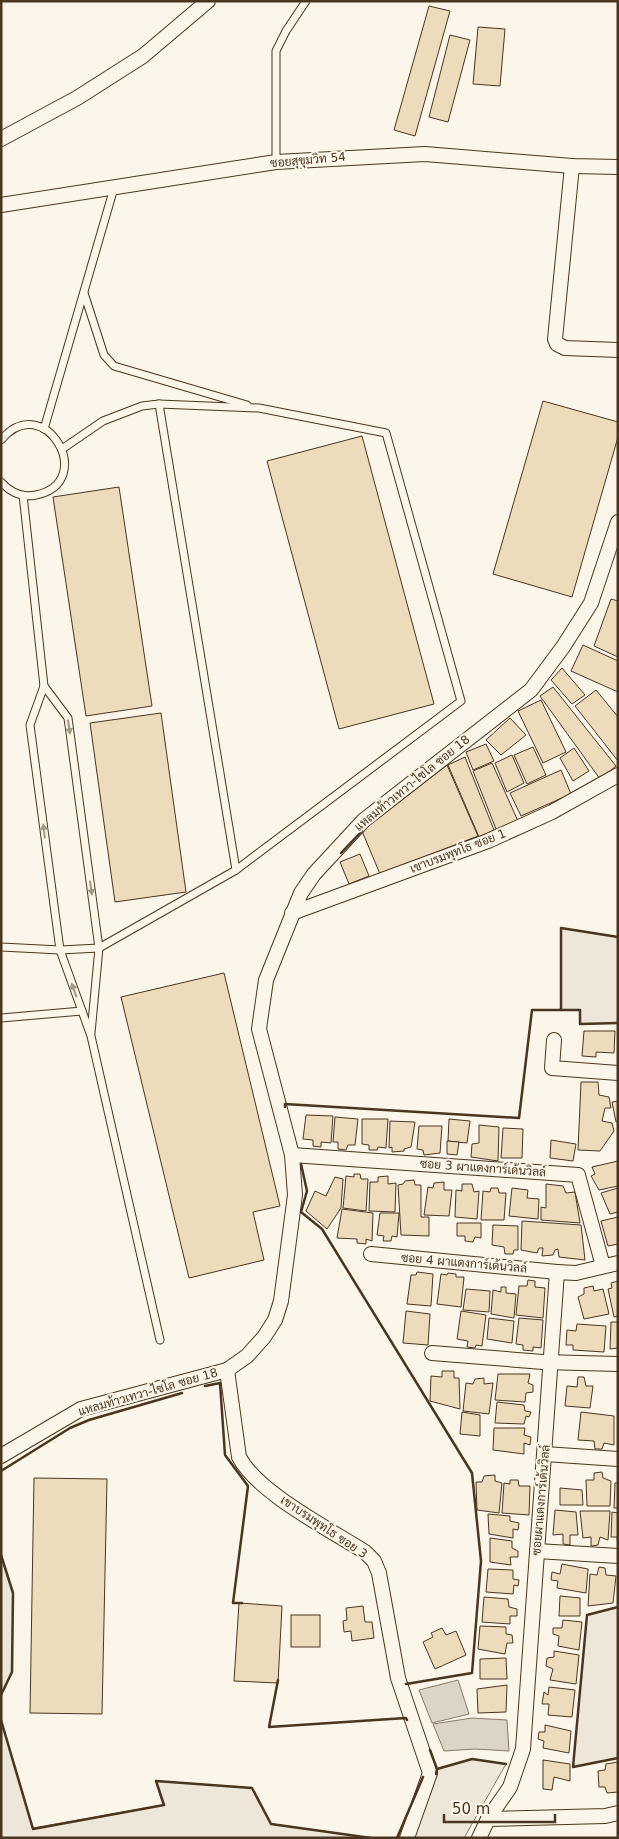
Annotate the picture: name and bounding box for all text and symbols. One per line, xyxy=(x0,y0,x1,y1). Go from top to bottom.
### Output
street label: ซอยสุขุมวิท 54 xyxy=(270,150,347,172)
one-way arrow xyxy=(65,720,73,736)
street label: แหลมท้าวเทวา-ไซโล ซอย 18 xyxy=(351,731,473,834)
one-way arrow xyxy=(40,823,48,839)
street label: เขาบรมพุทโธ ซอย 1 xyxy=(408,825,509,878)
one-way arrow xyxy=(87,881,95,897)
one-way arrow xyxy=(70,982,78,997)
street label: ซอย 3 ผาแดงการ์เด้นวิลล์ xyxy=(419,1156,547,1179)
street label: ซอย 4 ผาแดงการ์เด้นวิลล์ xyxy=(400,1250,528,1275)
street label: แหลมท้าวเทวา-ไซโล ซอย 18 xyxy=(76,1364,219,1419)
street label: ซอยผาแดงการ์เด้นวิลล์ xyxy=(528,1444,553,1556)
street label: เขาบรมพุทโธ ซอย 3 xyxy=(277,1492,371,1563)
scale bar xyxy=(444,1792,555,1824)
text: 50 m xyxy=(452,1800,490,1818)

